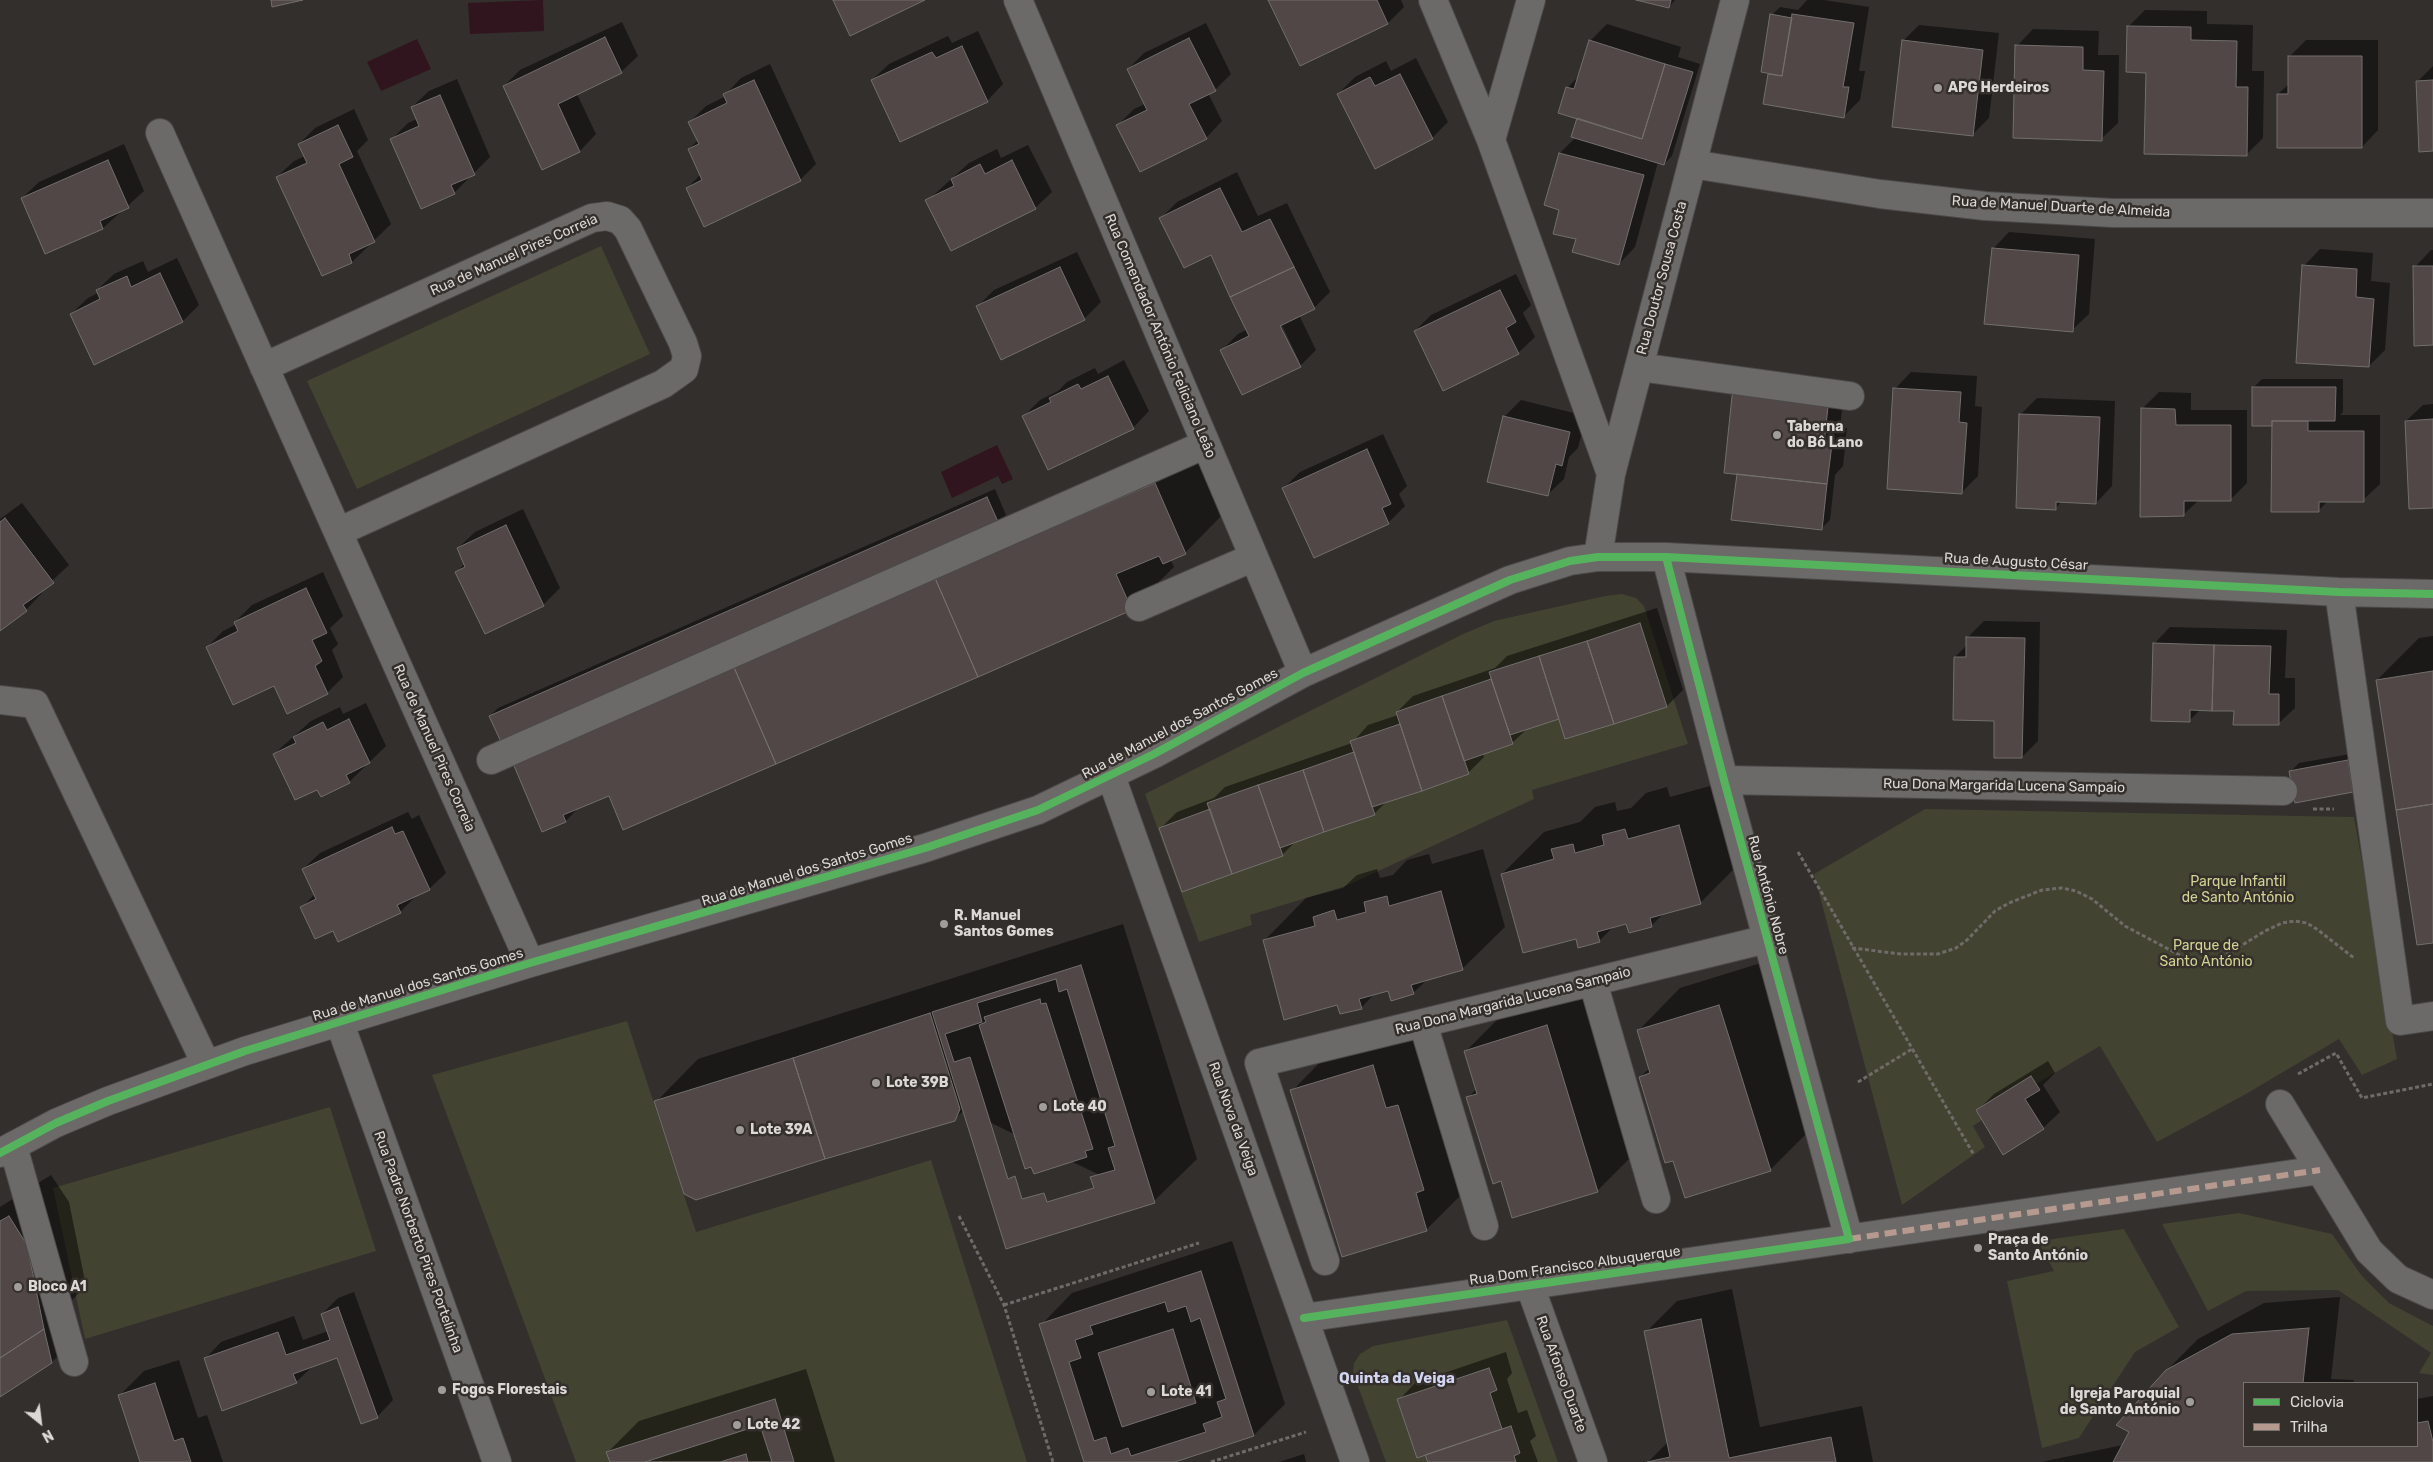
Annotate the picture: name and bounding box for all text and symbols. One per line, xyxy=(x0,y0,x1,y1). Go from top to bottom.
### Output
place label: APG Herdeiros xyxy=(1948,80,2049,96)
marker: APG Herdeiros xyxy=(1932,82,1944,94)
street label: Rua de Manuel Duarte de Almeida xyxy=(1951,193,2171,221)
street label: Rua Doutor Sousa Costa xyxy=(1633,199,1691,357)
street label: Rua de Manuel Pires Correia xyxy=(428,210,600,300)
street label: Rua Comendador António Feliciano Leão xyxy=(1101,211,1219,461)
place label: Taberna do Bô Lano xyxy=(1787,419,1863,452)
marker: Taberna do Bô Lano xyxy=(1771,429,1783,441)
street label: Rua de Augusto César xyxy=(1944,550,2088,574)
street label: Rua de Manuel Pires Correia xyxy=(389,662,479,834)
street label: Rua de Manuel dos Santos Gomes xyxy=(1079,665,1281,783)
street label: Rua Dona Margarida Lucena Sampaio xyxy=(1883,775,2125,797)
street label: Rua de Manuel dos Santos Gomes xyxy=(700,830,914,910)
street label: Rua António Nobre xyxy=(1744,834,1792,956)
park label: Parque Infantil de Santo António xyxy=(2182,874,2294,906)
place label: R. Manuel Santos Gomes xyxy=(954,908,1054,940)
marker: R. Manuel Santos Gomes xyxy=(938,918,950,930)
park label: Parque de Santo António xyxy=(2160,938,2252,970)
street label: Rua de Manuel dos Santos Gomes xyxy=(311,945,525,1025)
street label: Rua Dona Margarida Lucena Sampaio xyxy=(1394,964,1632,1038)
street label: Rua Nova da Veiga xyxy=(1205,1060,1261,1178)
place label: Lote 39B xyxy=(886,1075,949,1091)
marker: Lote 39B xyxy=(870,1077,882,1089)
place label: Lote 40 xyxy=(1053,1099,1107,1115)
marker: Lote 40 xyxy=(1037,1101,1049,1113)
place label: Lote 39A xyxy=(750,1122,812,1138)
marker: Lote 39A xyxy=(734,1124,746,1136)
street label: Rua Padre Norberto Pires Portelinha xyxy=(370,1129,466,1355)
place label: Praça de Santo António xyxy=(1988,1232,2088,1264)
marker: Praça de Santo António xyxy=(1972,1242,1984,1254)
street label: Rua Dom Francisco Albuquerque xyxy=(1468,1243,1682,1289)
place label: Bloco A1 xyxy=(28,1279,87,1295)
marker: Bloco A1 xyxy=(12,1281,24,1293)
street label: Rua Afonso Duarte xyxy=(1532,1313,1590,1435)
district label: Quinta da Veiga xyxy=(1339,1370,1455,1388)
place label: Fogos Florestais xyxy=(452,1382,567,1398)
legend xyxy=(2243,1382,2418,1447)
marker: Fogos Florestais xyxy=(436,1384,448,1396)
place label: Lote 41 xyxy=(1161,1384,1212,1400)
marker: Lote 41 xyxy=(1145,1386,1157,1398)
place label: Igreja Paroquial de Santo António xyxy=(2060,1386,2180,1418)
text: Ciclovia xyxy=(2290,1393,2344,1411)
marker: Igreja Paroquial de Santo António xyxy=(2184,1396,2196,1408)
north arrow xyxy=(15,1397,65,1447)
place label: Lote 42 xyxy=(747,1417,800,1433)
text: Trilha xyxy=(2290,1418,2328,1436)
marker: Lote 42 xyxy=(731,1419,743,1431)
text: N xyxy=(39,1426,56,1445)

